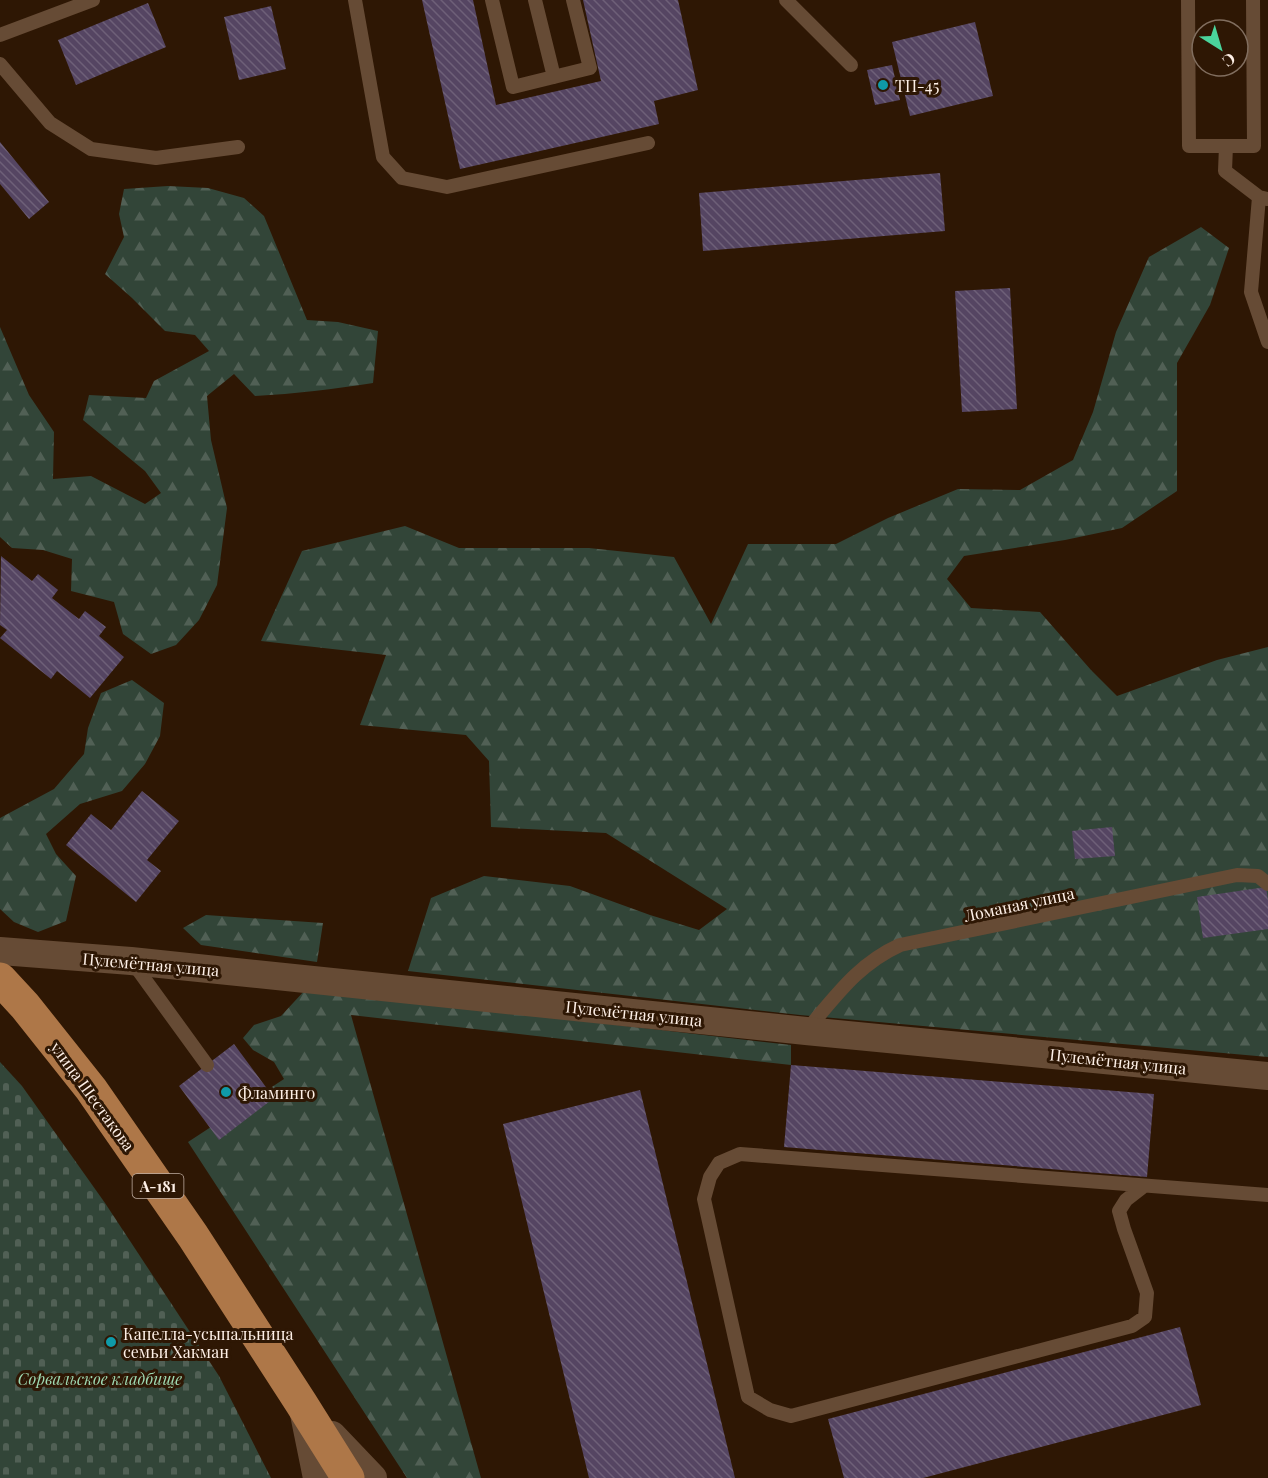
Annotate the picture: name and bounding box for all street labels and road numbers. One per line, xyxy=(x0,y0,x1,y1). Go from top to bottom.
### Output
street label: Ломаная улица xyxy=(961,882,1076,926)
street label: Пулемётная улица xyxy=(82,948,220,980)
street label: Пулемётная улица xyxy=(565,995,703,1031)
street label: улица Шестакова xyxy=(46,1036,140,1155)
street label: Пулемётная улица xyxy=(1049,1043,1187,1079)
road number: А-181 xyxy=(132,1174,184,1198)

